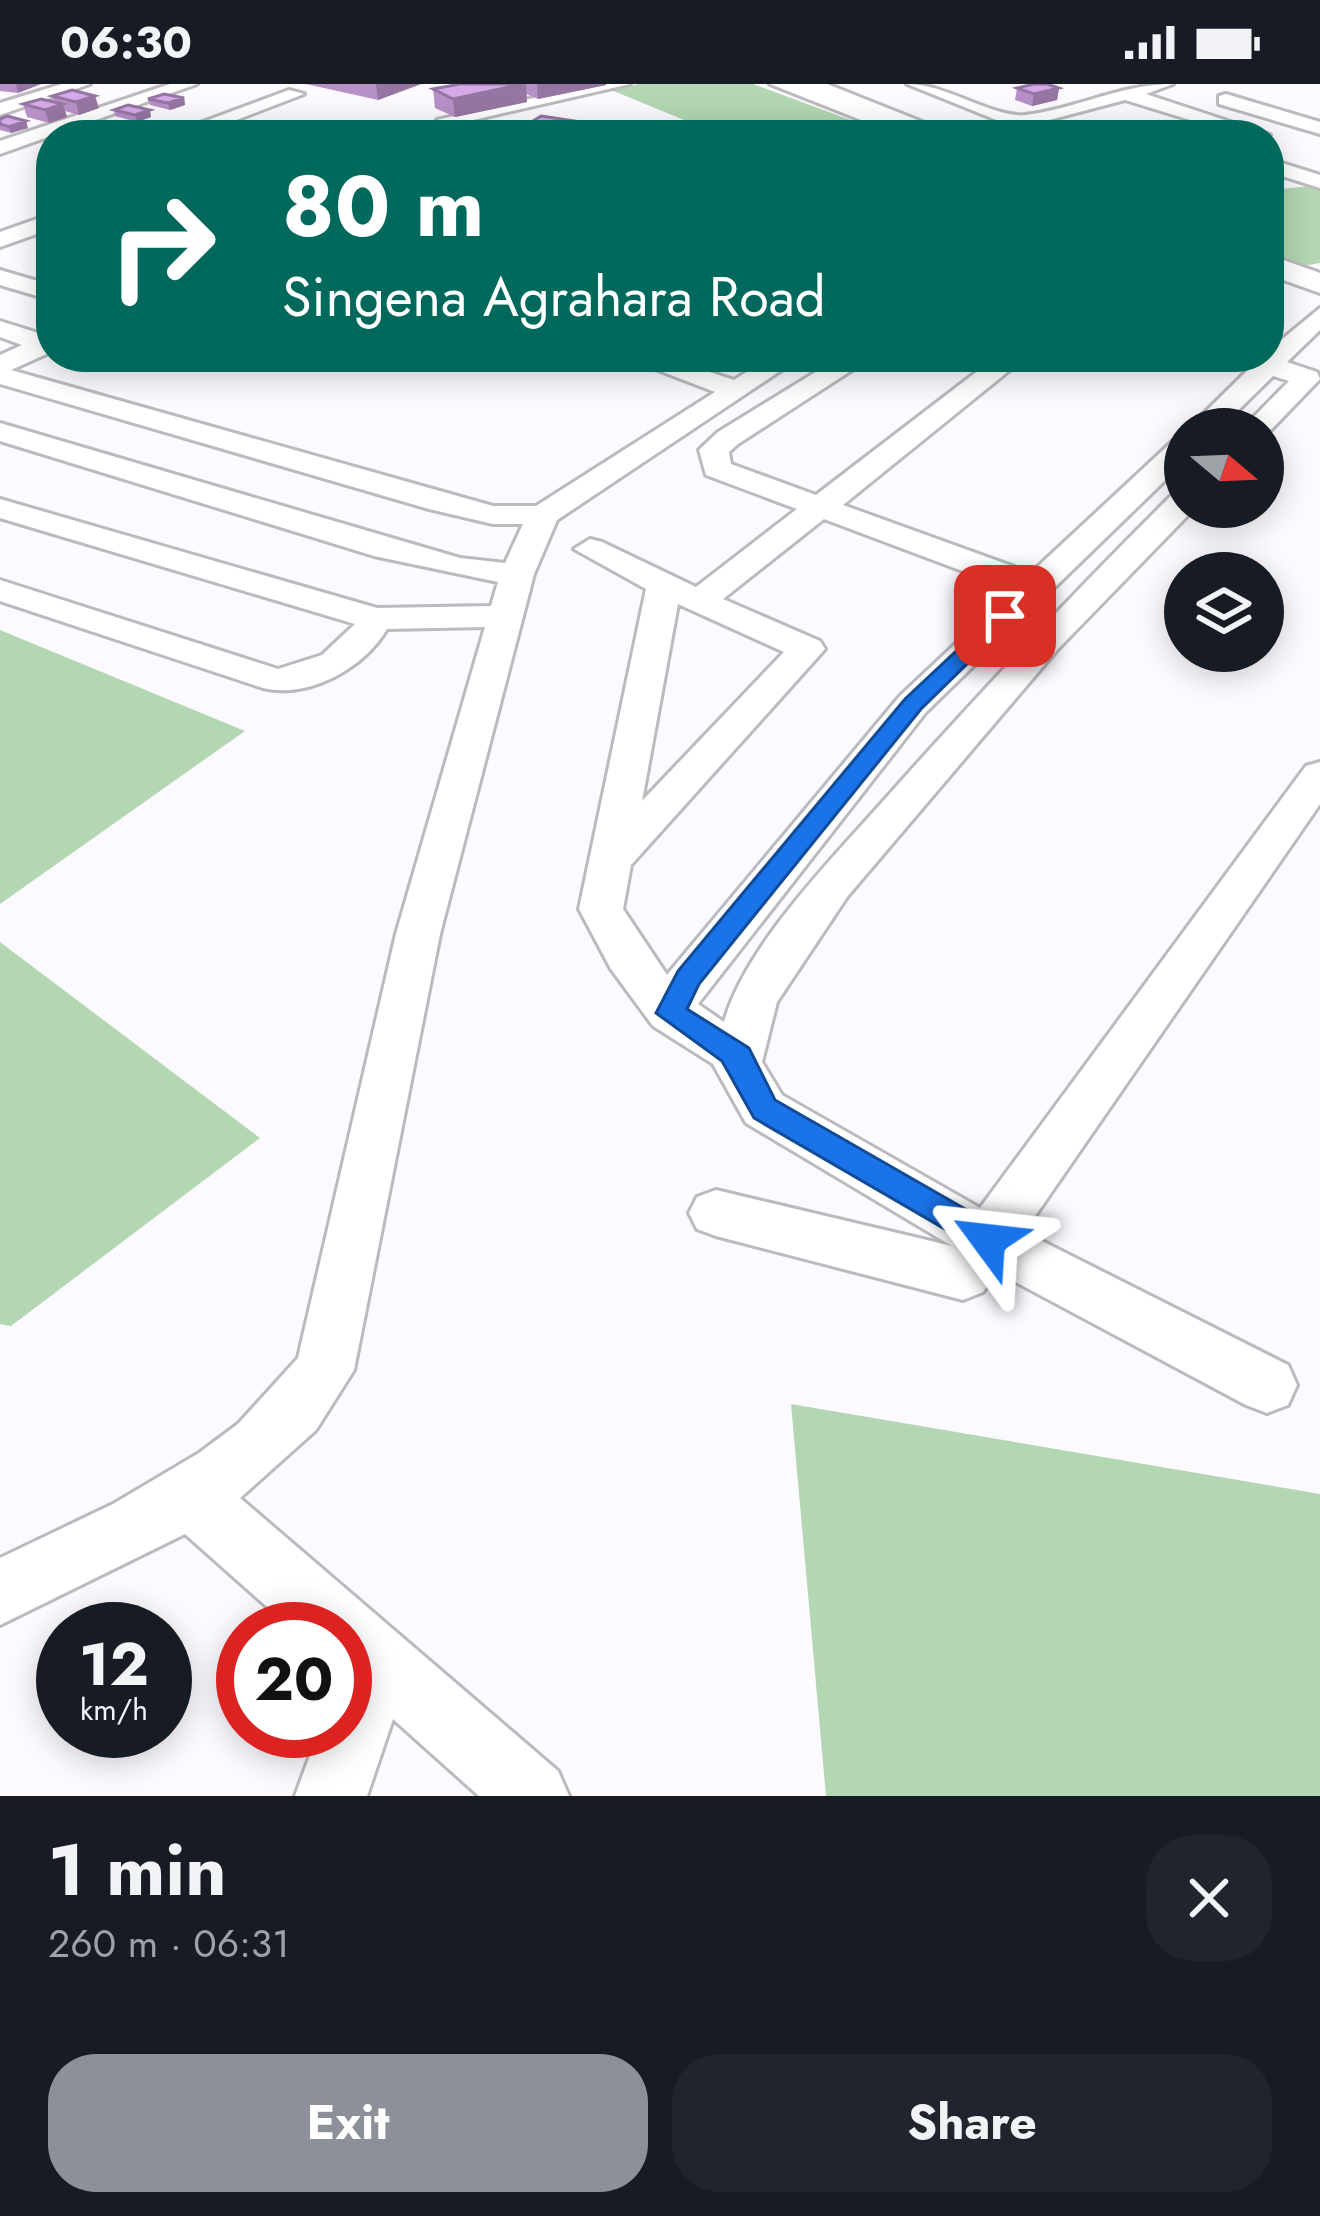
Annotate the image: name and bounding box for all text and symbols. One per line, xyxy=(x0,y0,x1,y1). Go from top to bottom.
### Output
text: 06:30 xyxy=(60,10,192,75)
text: 80 m xyxy=(282,146,484,268)
icon: right xyxy=(84,168,240,324)
text: Singena Agrahara Road xyxy=(282,258,826,336)
north arrow xyxy=(1164,408,1284,528)
map controls xyxy=(1164,408,1284,672)
button: layers xyxy=(1164,552,1284,672)
pin xyxy=(954,565,1056,667)
icon: arrive xyxy=(972,583,1038,649)
position arrow xyxy=(925,1177,1051,1303)
speed limit sign: 20 xyxy=(216,1602,372,1758)
text: 12 xyxy=(79,1621,149,1708)
text: km/h xyxy=(80,1688,148,1731)
text: 1 min xyxy=(48,1818,227,1922)
button: close xyxy=(1146,1835,1272,1961)
text: 260 m · 06:31 xyxy=(48,1915,290,1972)
button: Exit xyxy=(48,2054,648,2192)
button: Share xyxy=(672,2054,1272,2192)

